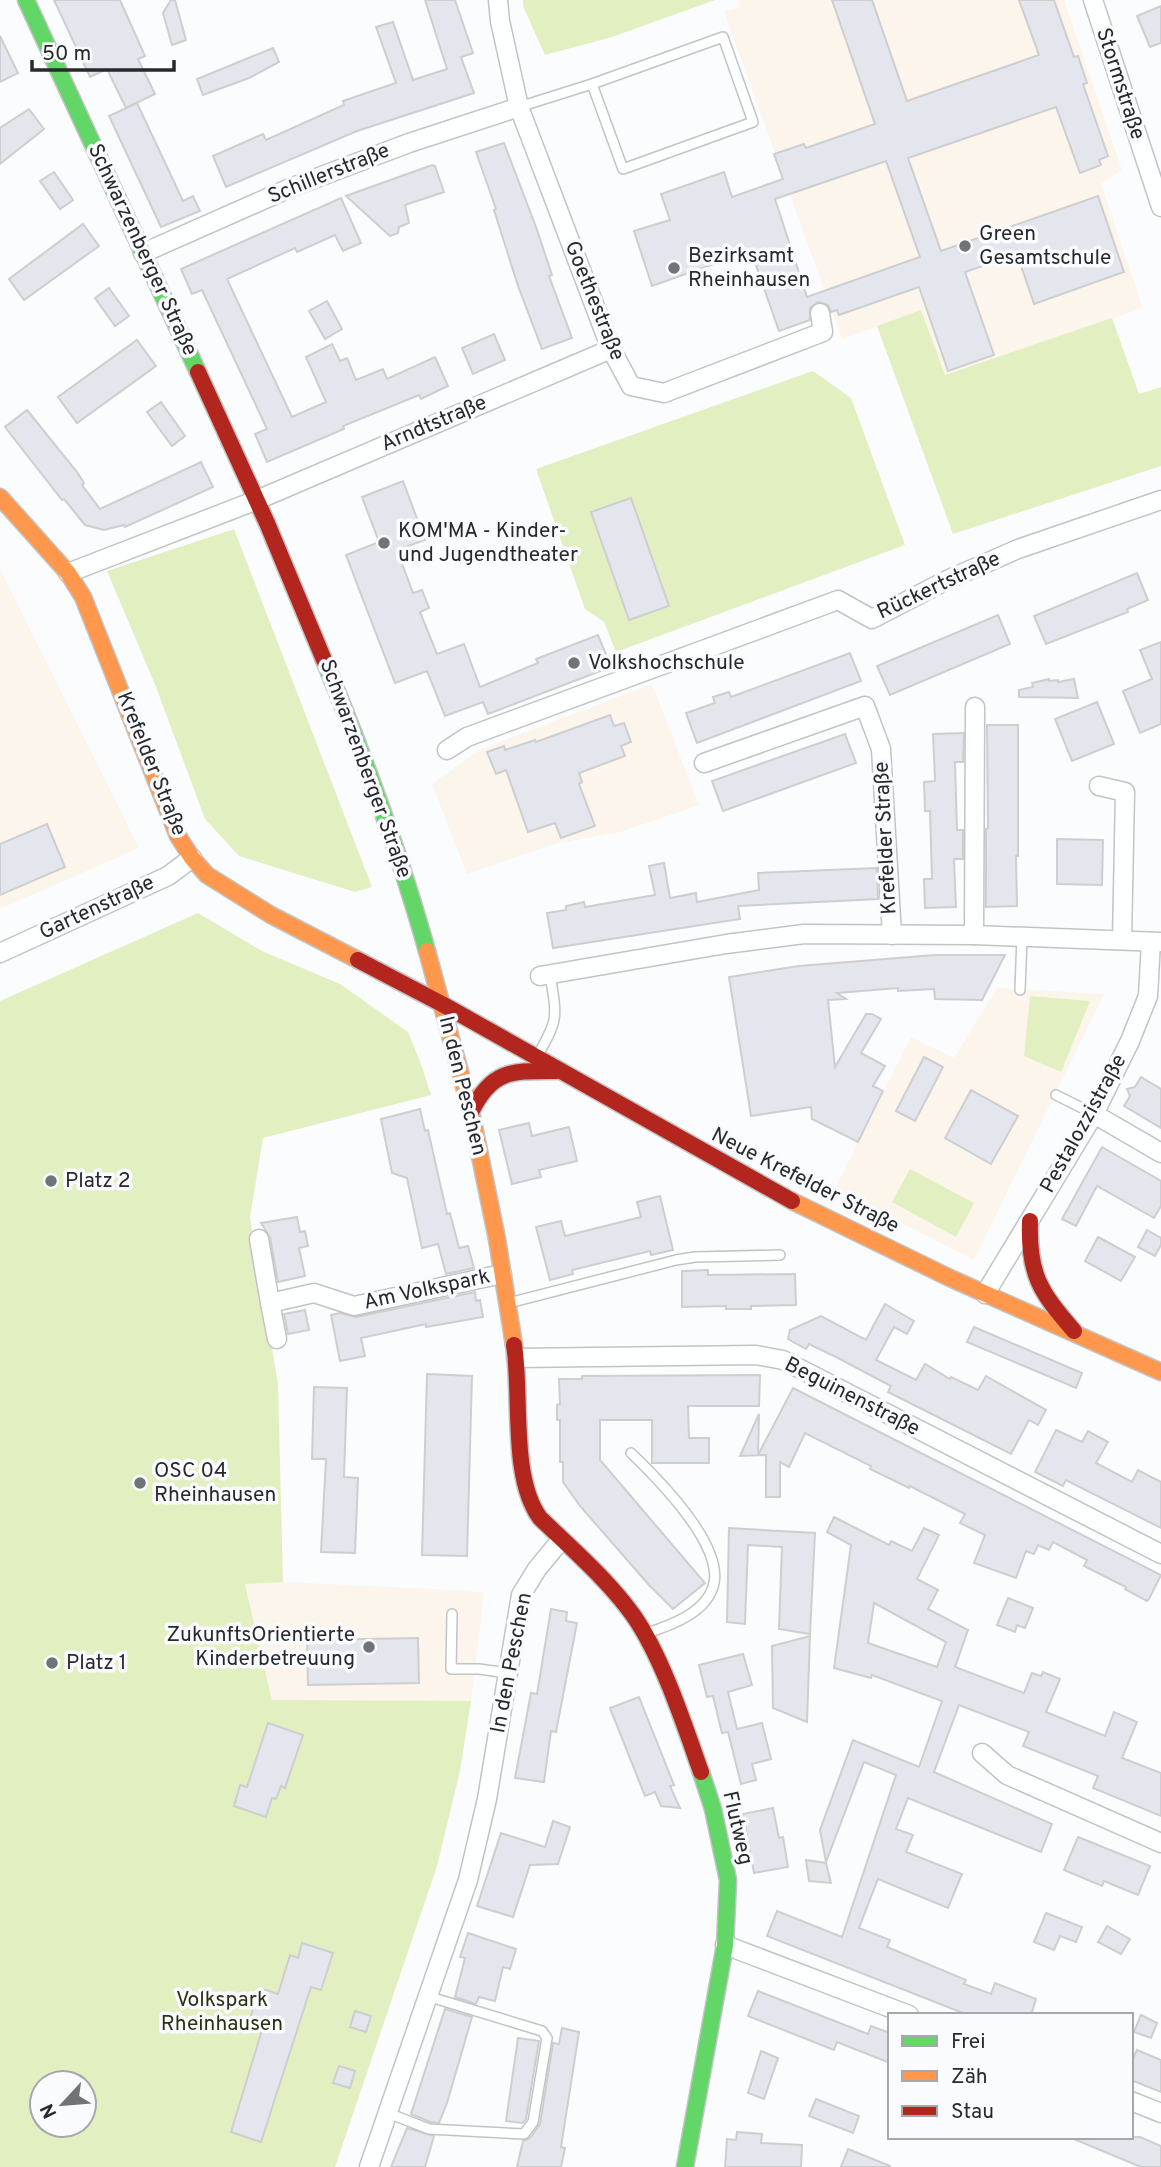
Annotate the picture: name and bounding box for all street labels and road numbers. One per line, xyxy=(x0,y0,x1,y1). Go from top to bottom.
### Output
street label: Stormstraße xyxy=(1089,25,1151,143)
street label: Schillerstraße xyxy=(264,137,394,211)
street label: Schwarzenberger Straße xyxy=(81,140,203,360)
street label: Goethestraße xyxy=(558,237,630,365)
street label: Arndtstraße xyxy=(377,390,491,458)
street label: Rückertstraße xyxy=(873,546,1005,626)
street label: Schwarzenberger Straße xyxy=(313,656,417,882)
street label: Krefelder Straße xyxy=(110,688,192,840)
street label: Krefelder Straße xyxy=(869,761,903,915)
street label: Gartenstraße xyxy=(35,870,159,946)
street label: In den Peschen xyxy=(432,1013,492,1159)
street label: Pestalozzistraße xyxy=(1035,1050,1133,1198)
street label: Neue Krefelder Straße xyxy=(706,1122,904,1240)
street label: Am Volkspark xyxy=(361,1263,493,1317)
street label: Beguinenstraße xyxy=(780,1351,924,1443)
street label: In den Peschen xyxy=(485,1590,539,1736)
street label: Flutweg xyxy=(715,1788,759,1868)

